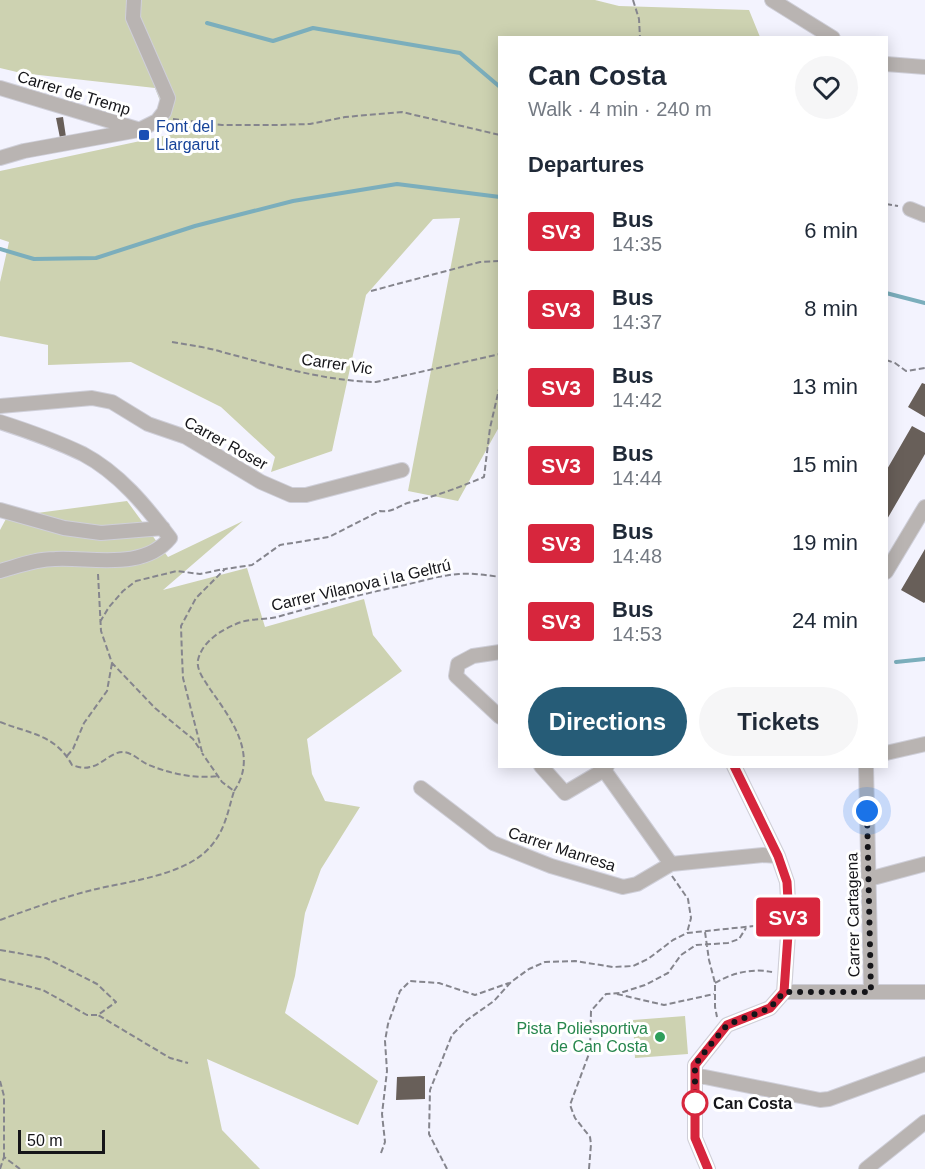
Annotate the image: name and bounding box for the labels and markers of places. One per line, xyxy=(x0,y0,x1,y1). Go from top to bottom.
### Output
place label: Font del Llargarut xyxy=(156,118,220,153)
marker: Font del Llargarut xyxy=(137,128,151,142)
place label: Pista Poliesportiva de Can Costa xyxy=(516,1020,648,1055)
marker: Pista Poliesportiva de Can Costa xyxy=(653,1030,667,1044)
marker: Can Costa xyxy=(682,1090,708,1116)
place label: Can Costa xyxy=(713,1095,792,1112)

